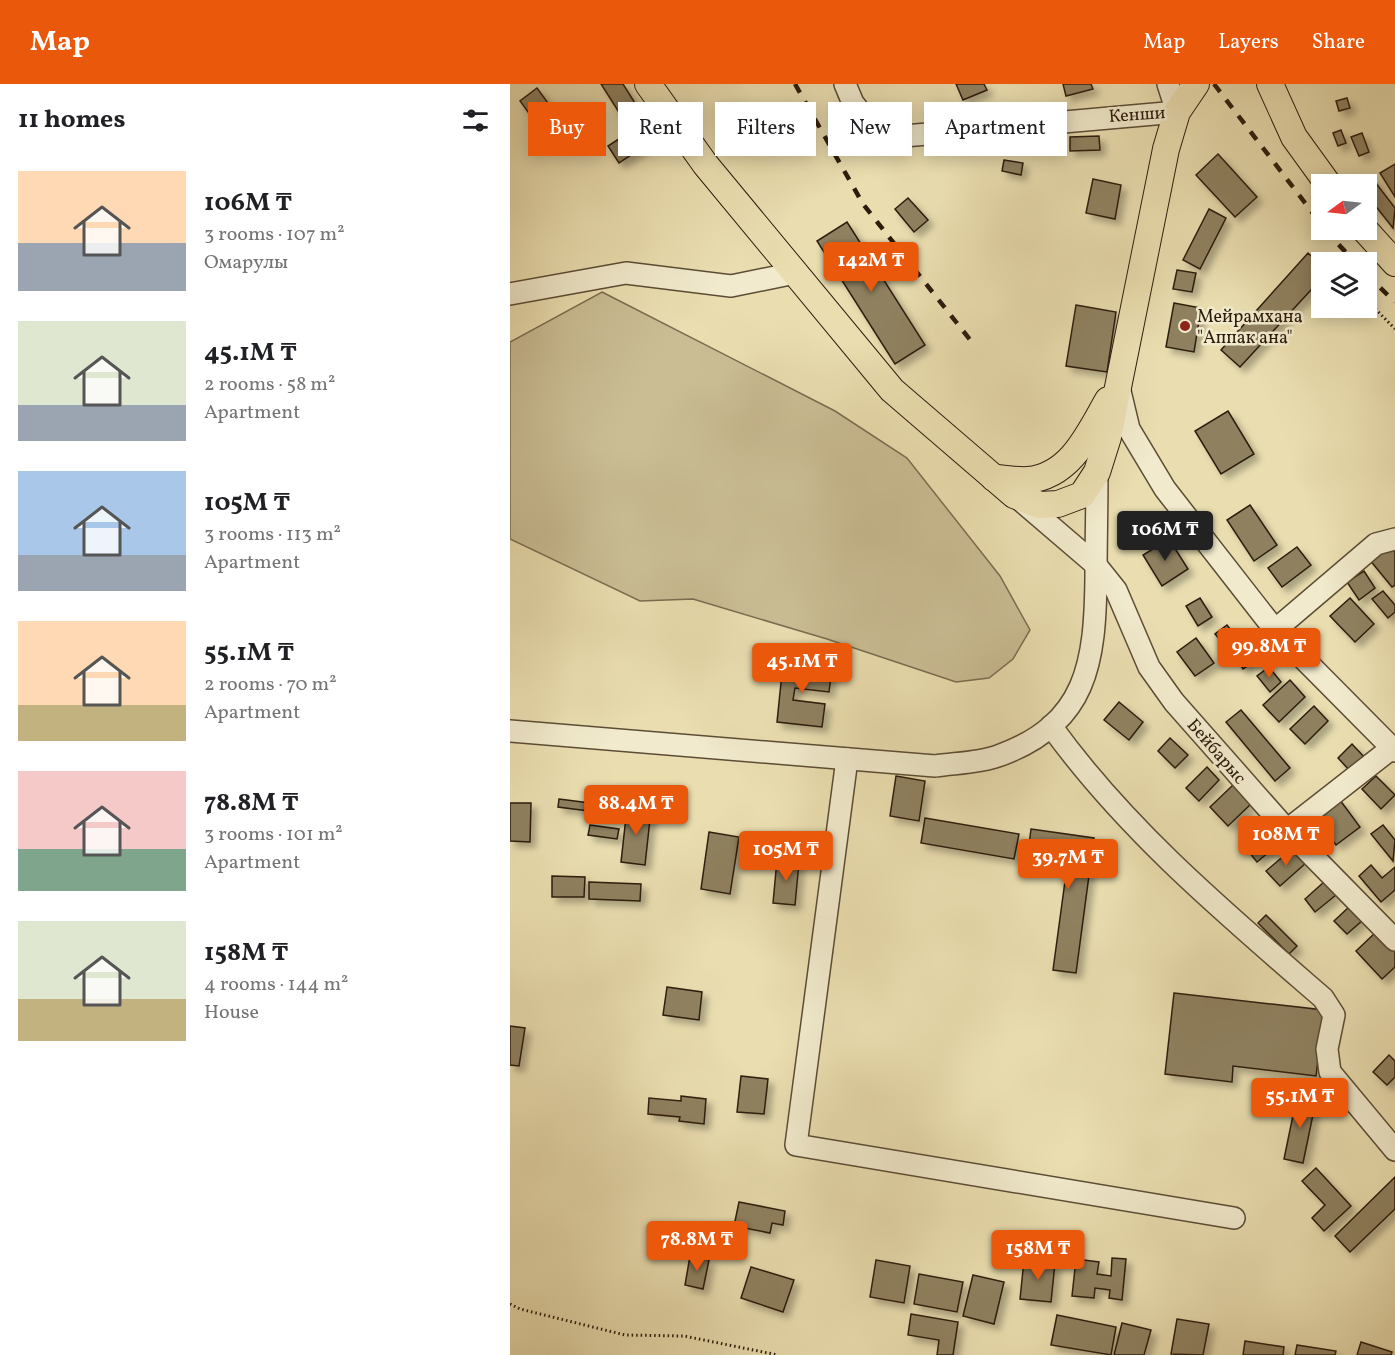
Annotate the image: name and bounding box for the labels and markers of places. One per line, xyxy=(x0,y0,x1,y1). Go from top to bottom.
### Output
pin: 142M ₸ xyxy=(822,242,920,293)
place label: Мейрамхана "Аппак ана" xyxy=(1197,305,1303,351)
marker: Мейрамхана "Аппак ана" xyxy=(1178,319,1192,333)
pin: 106M ₸ xyxy=(1116,511,1214,562)
pin: 99.8M ₸ xyxy=(1214,628,1324,679)
pin: 45.1M ₸ xyxy=(747,643,857,694)
pin: 88.4M ₸ xyxy=(581,785,691,836)
pin: 108M ₸ xyxy=(1237,816,1335,867)
pin: 105M ₸ xyxy=(737,831,835,882)
pin: 39.7M ₸ xyxy=(1013,839,1123,890)
pin: 55.1M ₸ xyxy=(1245,1078,1355,1129)
pin: 78.8M ₸ xyxy=(642,1221,752,1272)
pin: 158M ₸ xyxy=(989,1230,1087,1281)

